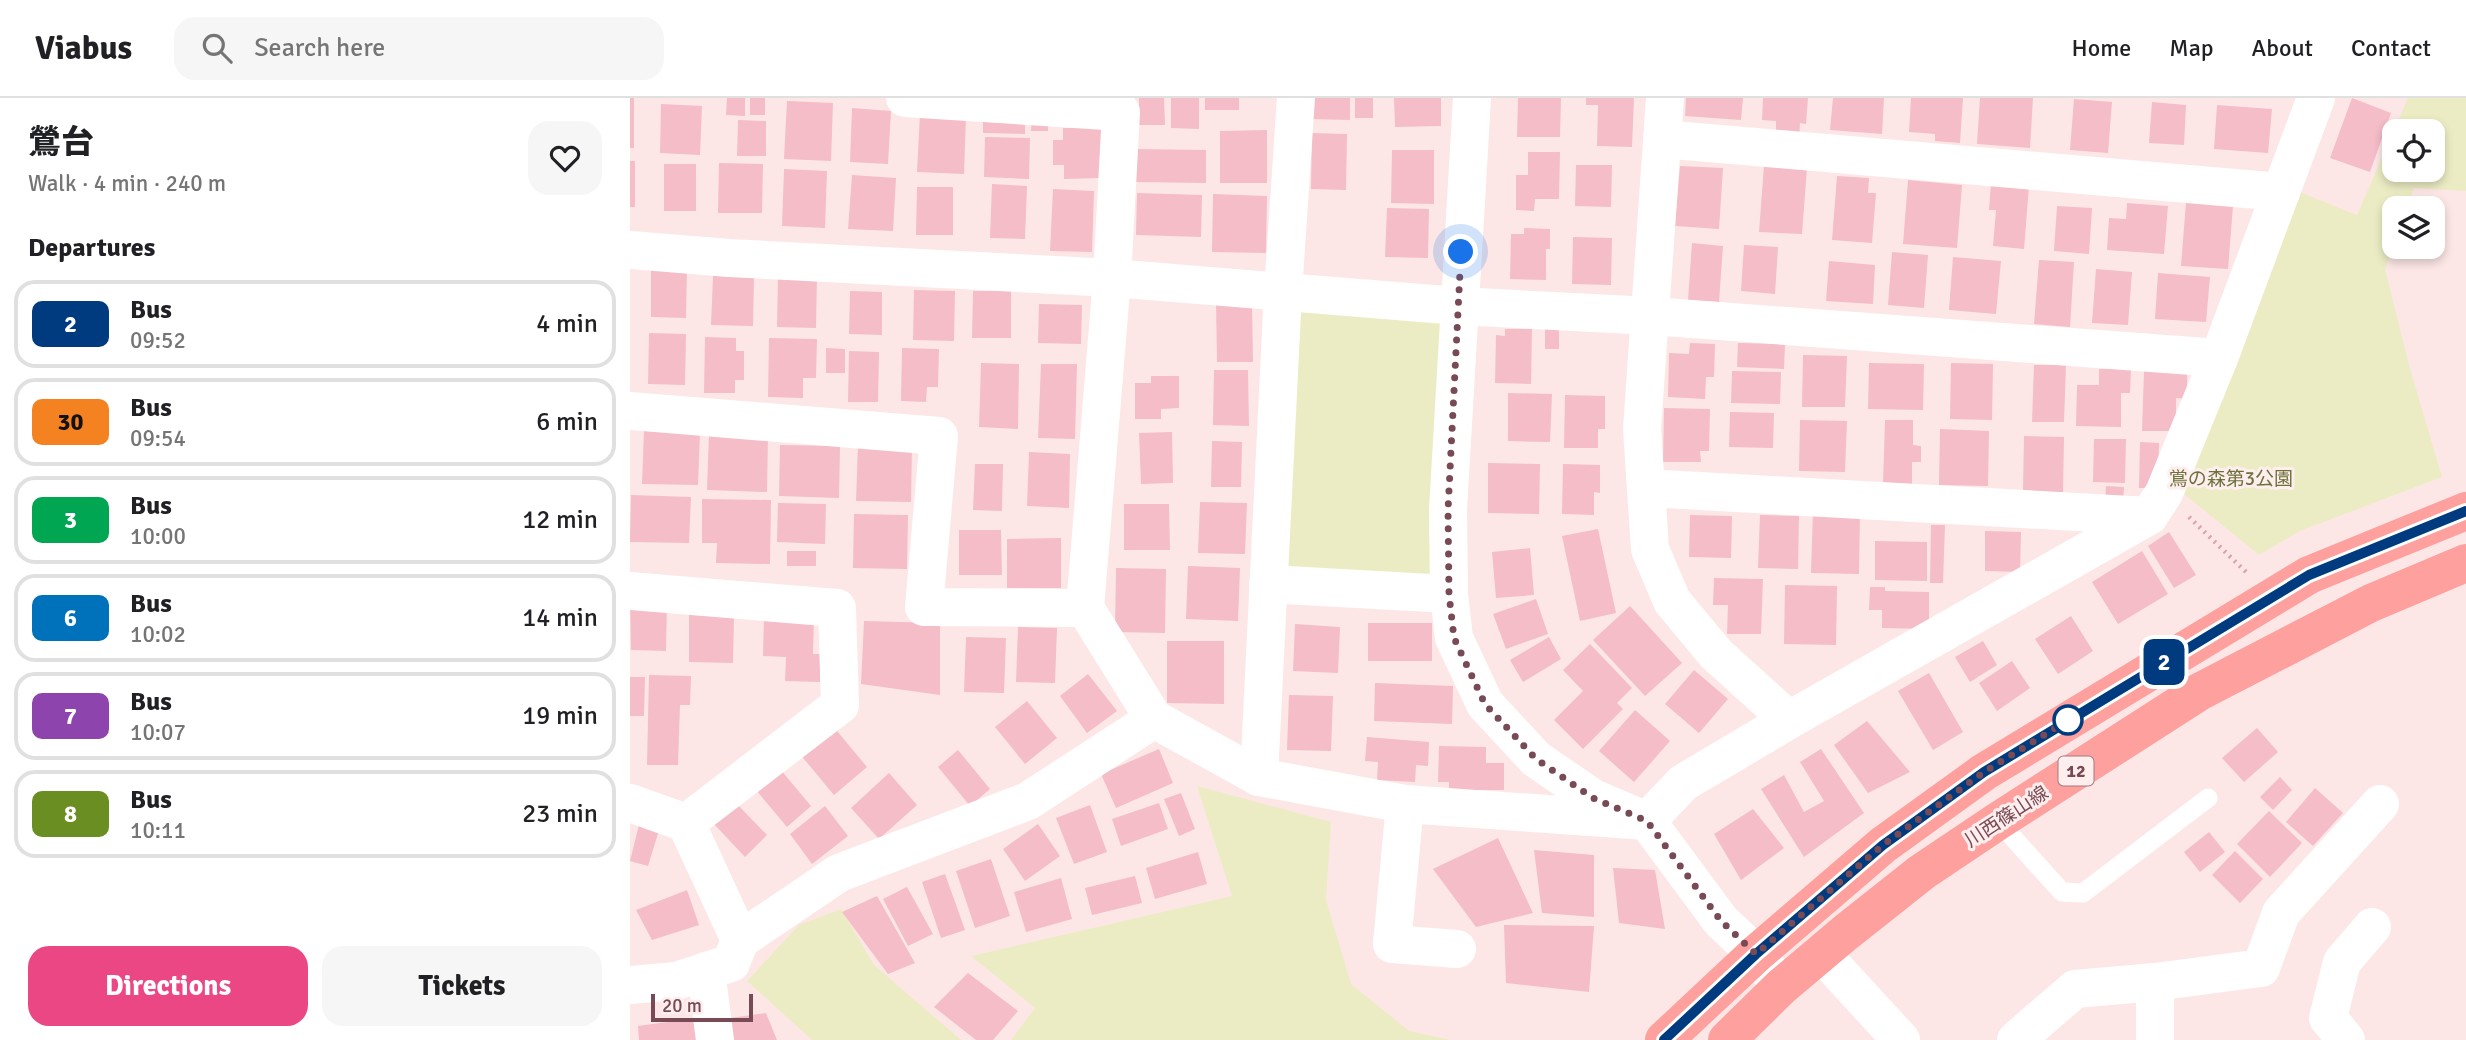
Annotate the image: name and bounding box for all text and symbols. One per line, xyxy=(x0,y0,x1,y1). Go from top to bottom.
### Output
search box xyxy=(174,17,664,80)
text: Viabus xyxy=(35,28,132,69)
icon: search xyxy=(198,29,236,67)
text: Search here xyxy=(254,32,385,64)
text: Home xyxy=(2071,33,2131,63)
text: Map xyxy=(2169,33,2214,63)
text: About xyxy=(2252,33,2313,63)
text: Contact xyxy=(2351,33,2431,63)
map controls xyxy=(2382,119,2445,259)
button: locate xyxy=(2382,119,2445,182)
button: heart xyxy=(528,121,602,195)
text: 鶯台 xyxy=(28,122,94,163)
text: Walk · 4 min · 240 m xyxy=(28,169,226,198)
button: layers xyxy=(2382,196,2445,259)
text: Departures xyxy=(28,232,155,264)
your location xyxy=(1443,234,1478,269)
text: Bus xyxy=(130,294,172,326)
text: 4 min xyxy=(536,308,598,340)
text: 2 xyxy=(64,309,77,339)
text: 09:52 xyxy=(130,326,186,355)
text: Bus xyxy=(130,392,172,424)
text: 6 min xyxy=(536,406,598,438)
text: 30 xyxy=(58,407,83,437)
text: 09:54 xyxy=(130,424,186,453)
park label: 鴬の森第3公園 xyxy=(2169,467,2293,491)
text: Bus xyxy=(130,490,172,522)
text: 12 min xyxy=(522,504,598,536)
text: 3 xyxy=(64,505,77,535)
text: 10:00 xyxy=(130,522,186,551)
text: Bus xyxy=(130,588,172,620)
text: 14 min xyxy=(522,602,598,634)
text: 6 xyxy=(64,603,77,633)
text: 10:02 xyxy=(130,620,186,649)
line badge: 2 xyxy=(2141,639,2187,685)
text: 2 xyxy=(2158,647,2170,677)
text: Bus xyxy=(130,686,172,718)
text: 19 min xyxy=(522,700,598,732)
text: 7 xyxy=(64,701,77,731)
unlabelled marker xyxy=(2053,705,2083,735)
text: 10:07 xyxy=(130,718,186,747)
road number: 12 xyxy=(2058,756,2094,786)
street label: 川西篠山線 xyxy=(1960,781,2053,853)
text: Bus xyxy=(130,784,172,816)
text: 23 min xyxy=(522,798,598,830)
text: 8 xyxy=(64,799,77,829)
text: 10:11 xyxy=(130,816,186,845)
button: Directions xyxy=(28,946,308,1026)
button: Tickets xyxy=(322,946,602,1026)
scale bar xyxy=(651,991,752,1023)
text: 20 m xyxy=(662,994,702,1018)

